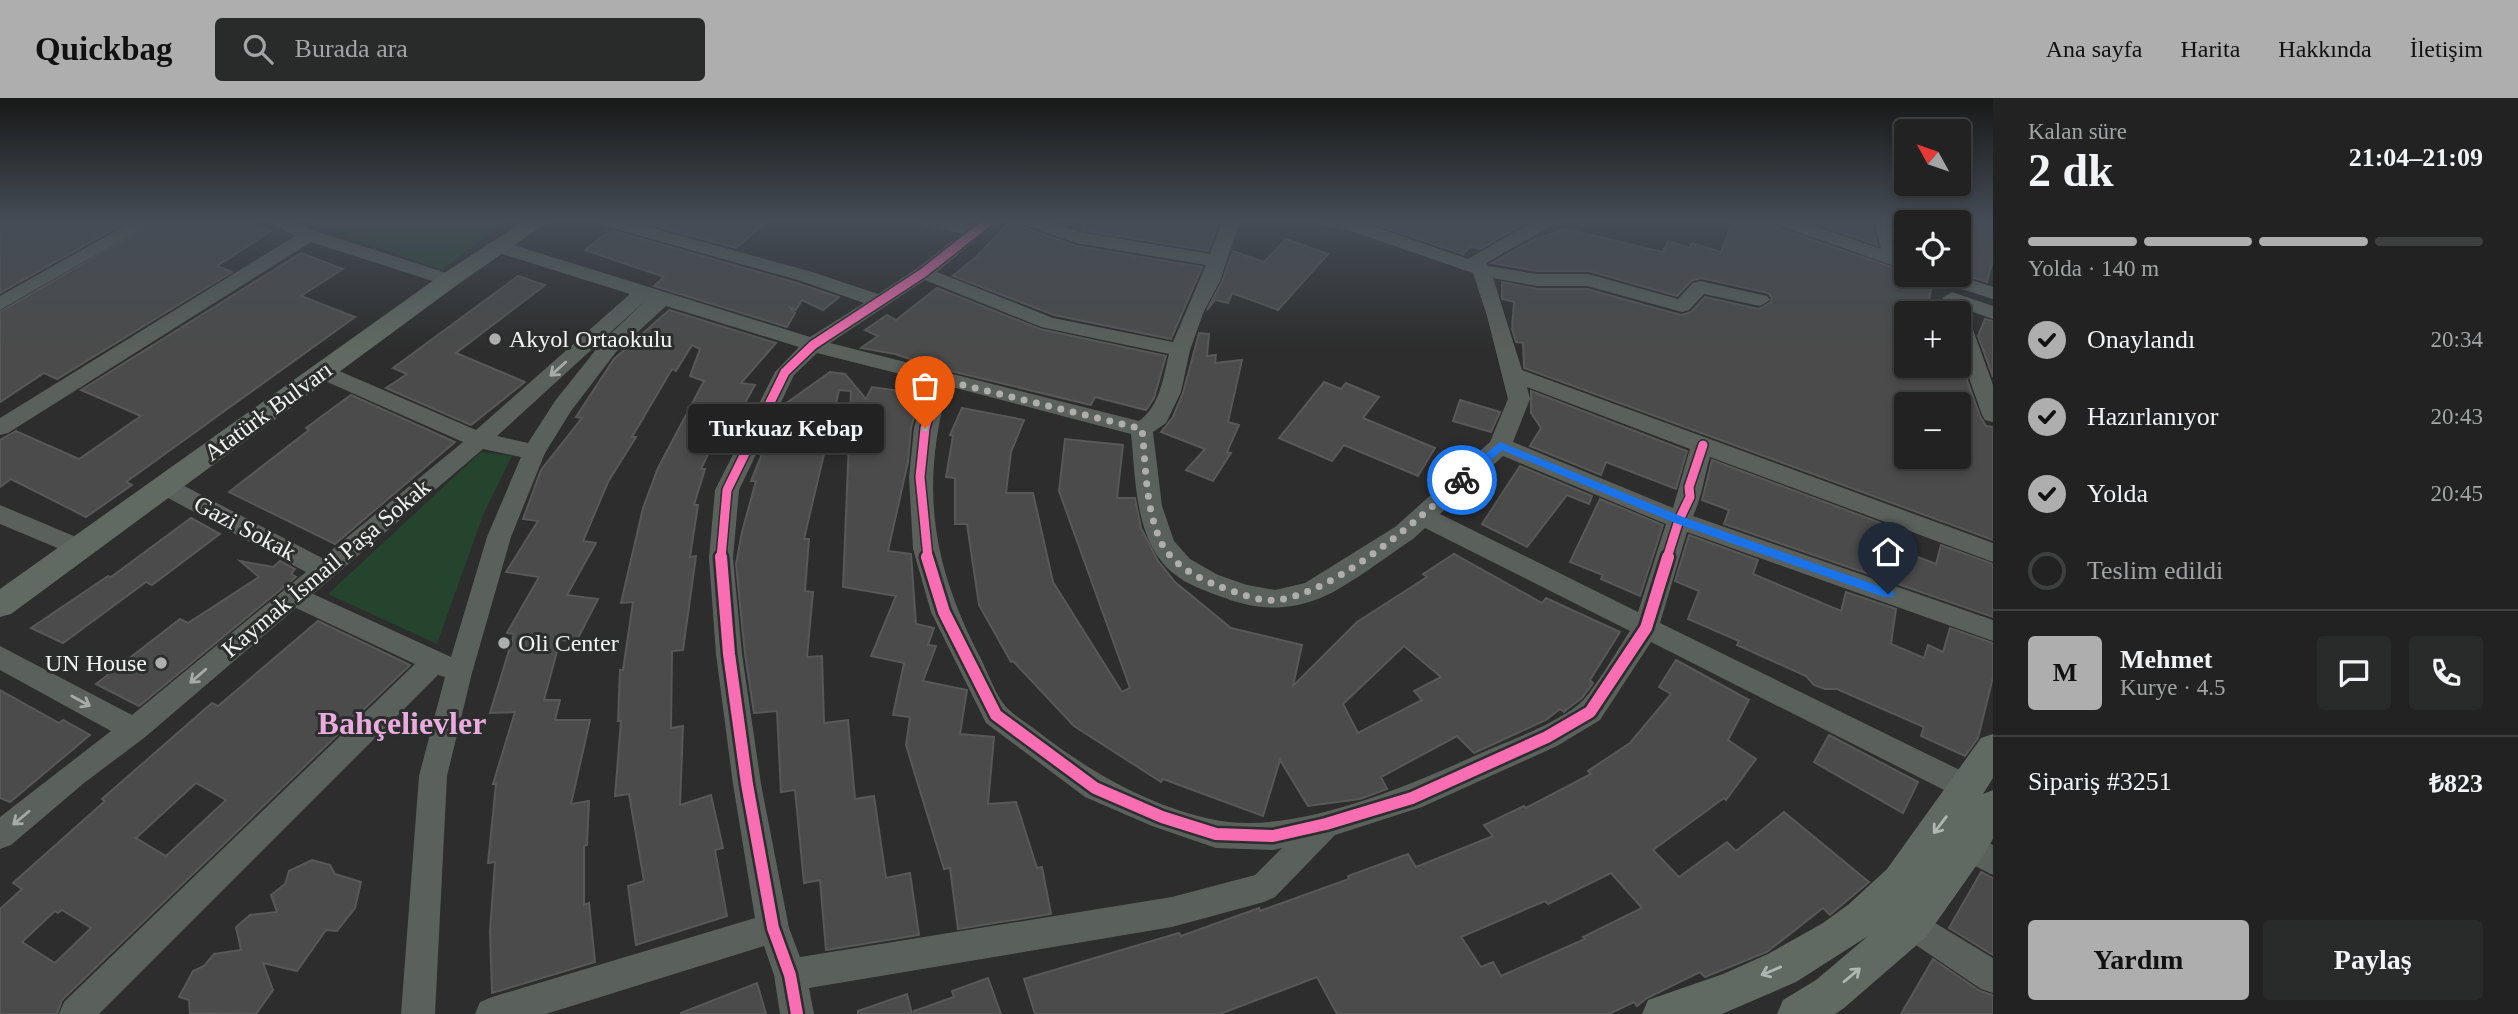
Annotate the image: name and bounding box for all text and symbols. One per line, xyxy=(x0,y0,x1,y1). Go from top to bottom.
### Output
search box xyxy=(215,18,705,81)
icon: search xyxy=(239,30,277,68)
text: Quickbag xyxy=(35,31,173,67)
text: Burada ara xyxy=(295,34,408,63)
text: Ana sayfa xyxy=(2046,36,2142,62)
text: Harita xyxy=(2180,36,2240,62)
text: Hakkında xyxy=(2278,36,2372,62)
text: İletişim xyxy=(2410,36,2483,62)
north arrow xyxy=(1894,119,1970,196)
map controls xyxy=(1894,119,1971,469)
text: Kalan süre xyxy=(2028,119,2127,144)
text: 21:04–21:09 xyxy=(2349,143,2483,172)
text: 2 dk xyxy=(2028,145,2114,196)
button: locate xyxy=(1894,210,1971,287)
text: Yolda · 140 m xyxy=(2028,256,2159,281)
button: + xyxy=(1894,301,1971,378)
icon: check xyxy=(2028,321,2066,359)
text: Onaylandı xyxy=(2087,325,2195,354)
place label: Akyol Ortaokulu xyxy=(509,326,672,352)
text: 20:34 xyxy=(2431,327,2483,352)
marker: Akyol Ortaokulu xyxy=(487,331,503,347)
street label: Atatürk Bulvarı xyxy=(199,356,337,466)
pin xyxy=(895,356,955,428)
one-way arrow xyxy=(550,361,567,378)
icon: bag xyxy=(906,367,944,405)
button: − xyxy=(1894,392,1971,469)
icon: check xyxy=(2028,398,2066,436)
text: Hazırlanıyor xyxy=(2087,402,2218,431)
callout: Turkuaz Kebap xyxy=(687,404,883,452)
text: 20:43 xyxy=(2431,404,2483,429)
text: Turkuaz Kebap xyxy=(709,416,863,441)
courier xyxy=(1427,445,1497,515)
icon: bike xyxy=(1443,461,1481,499)
street label: Kaymak İsmail Paşa Sokak xyxy=(217,473,435,663)
icon: check xyxy=(2028,475,2066,513)
text: Yolda xyxy=(2087,479,2148,508)
text: 20:45 xyxy=(2431,481,2483,506)
street label: Gazi Sokak xyxy=(190,490,300,566)
pin xyxy=(1858,522,1918,594)
icon: home xyxy=(1869,533,1907,571)
text: Teslim edildi xyxy=(2087,556,2223,585)
place label: Oli Center xyxy=(518,630,619,656)
marker: Oli Center xyxy=(496,635,512,651)
button: chat xyxy=(2317,636,2391,710)
button: phone xyxy=(2409,636,2483,710)
text: Mehmet xyxy=(2120,645,2212,674)
place label: UN House xyxy=(45,650,147,676)
marker: UN House xyxy=(153,655,169,671)
text: M xyxy=(2053,658,2077,687)
one-way arrow xyxy=(189,668,207,684)
text: Kurye · 4.5 xyxy=(2120,675,2225,700)
one-way arrow xyxy=(70,695,91,708)
district label: Bahçelievler xyxy=(318,705,486,741)
text: Sipariş #3251 xyxy=(2028,767,2172,796)
text: ₺823 xyxy=(2429,769,2483,798)
one-way arrow xyxy=(12,810,30,826)
one-way arrow xyxy=(1933,816,1948,834)
button: Yardım xyxy=(2028,920,2249,1000)
button: Paylaş xyxy=(2263,920,2483,1000)
one-way arrow xyxy=(1761,966,1783,979)
one-way arrow xyxy=(1843,967,1861,983)

